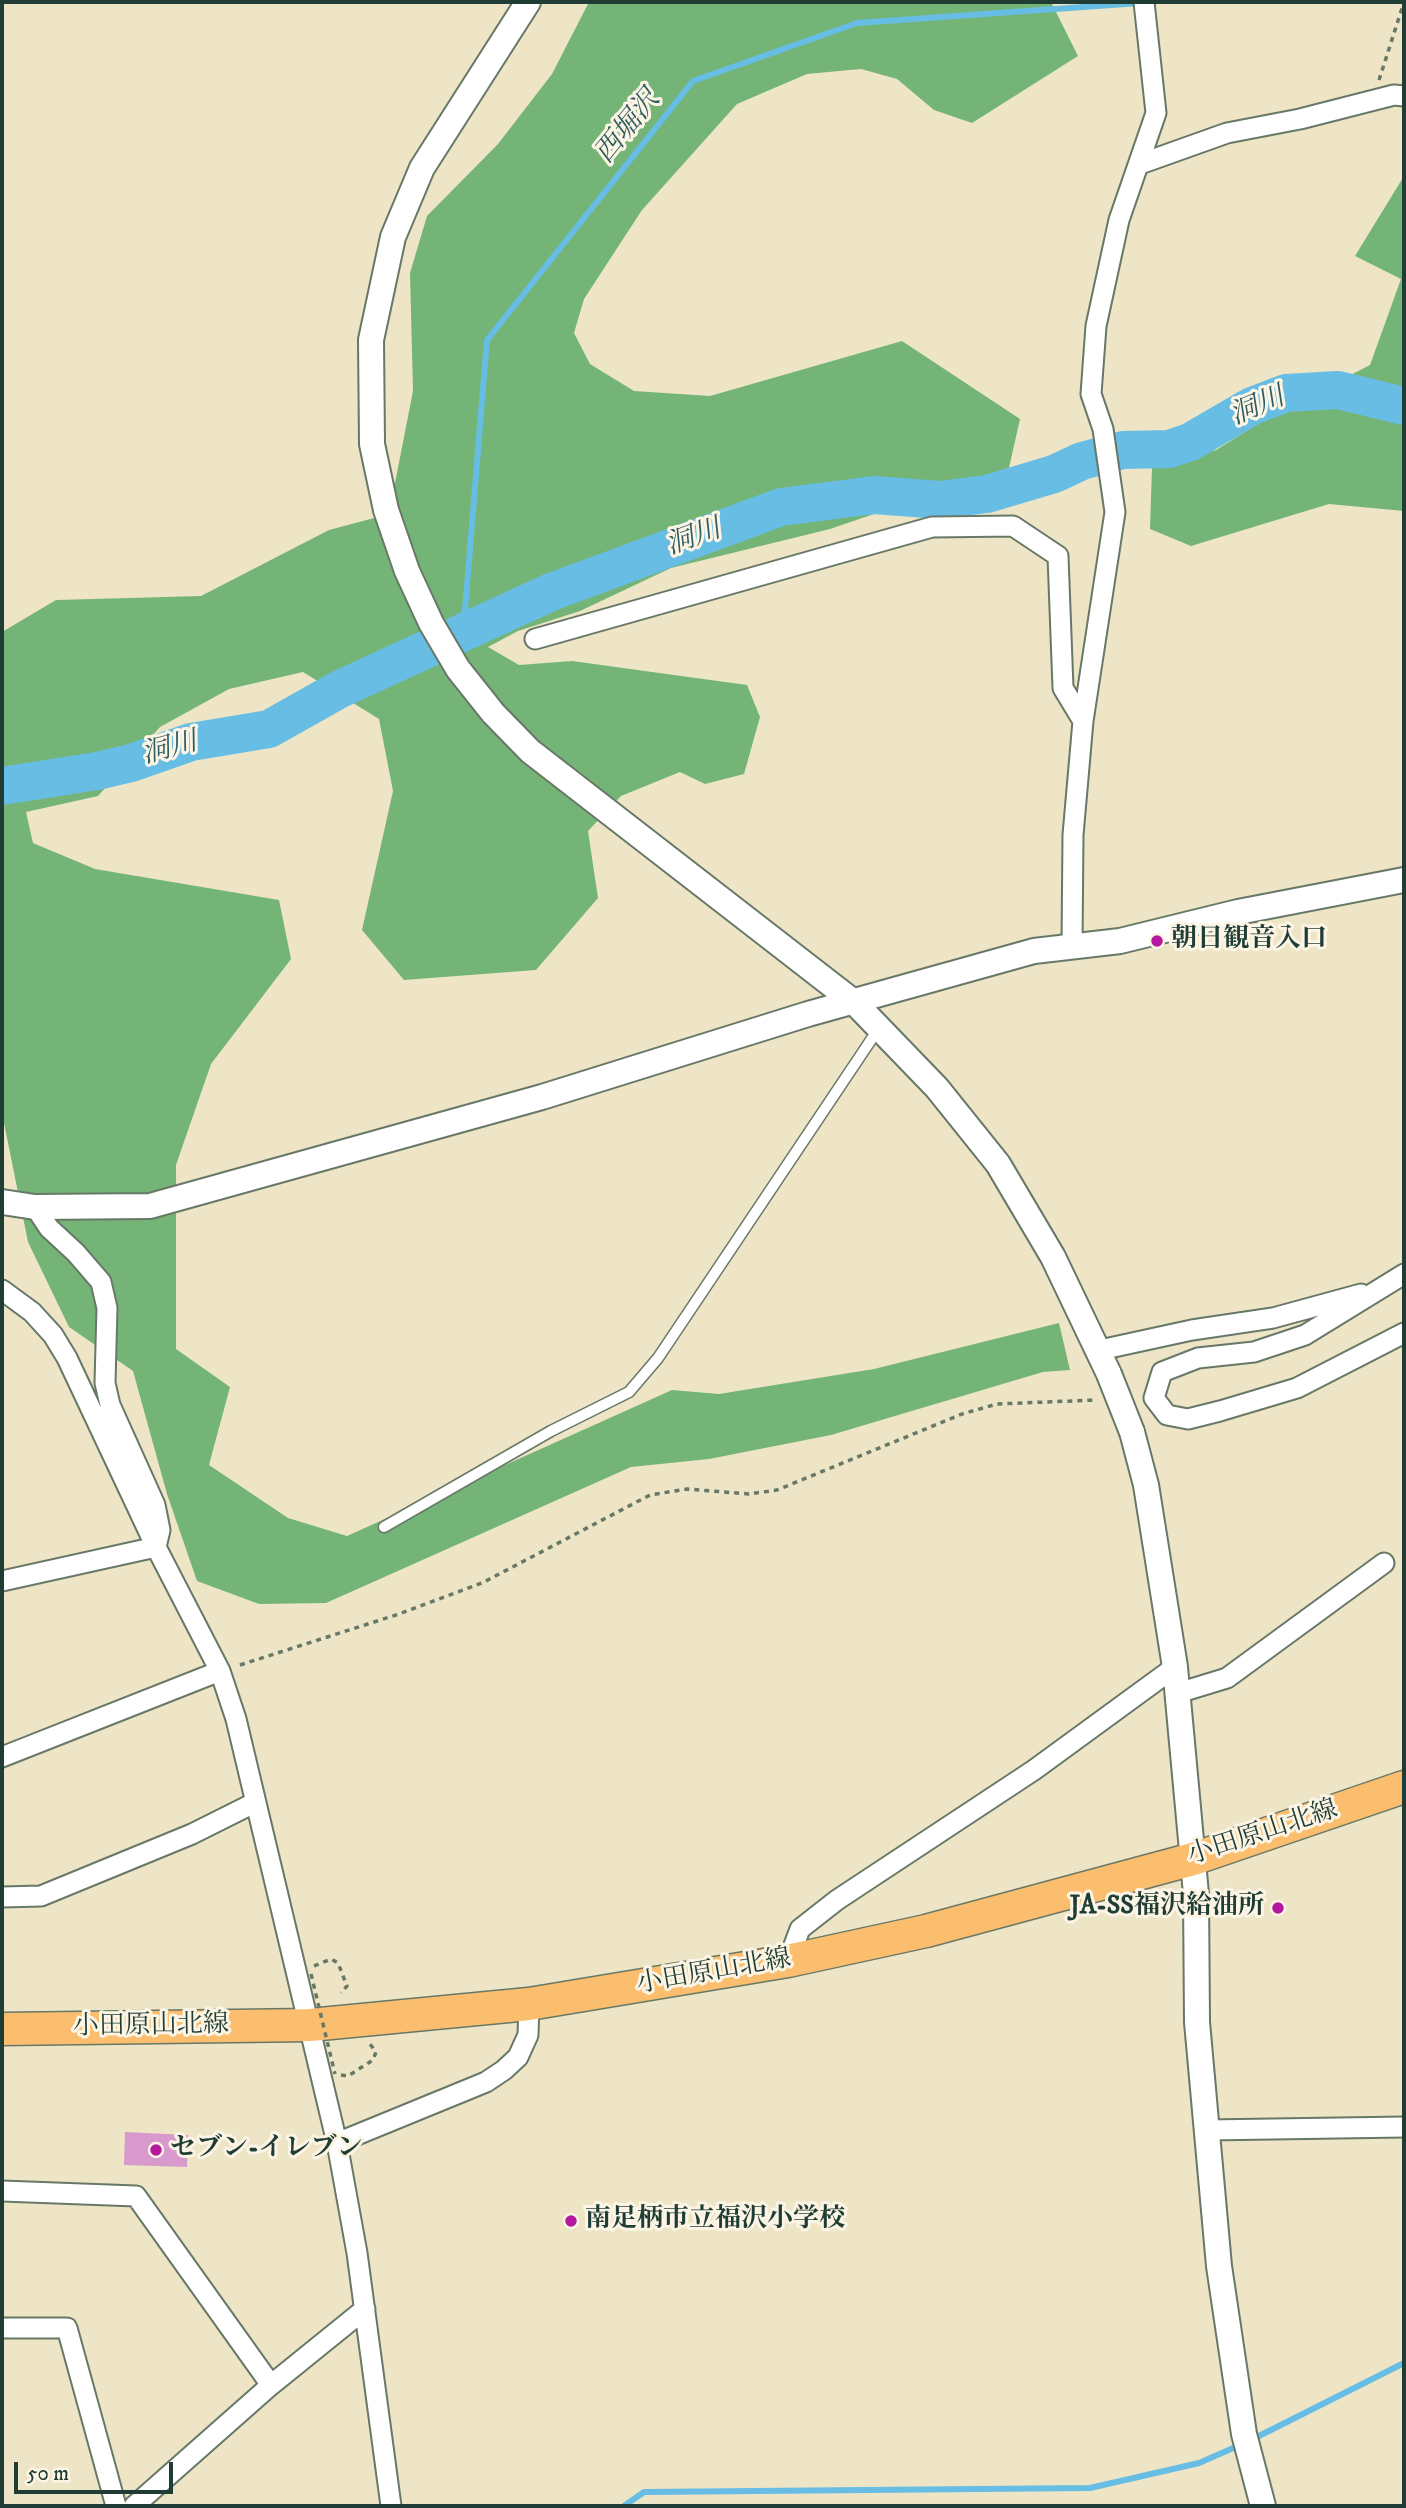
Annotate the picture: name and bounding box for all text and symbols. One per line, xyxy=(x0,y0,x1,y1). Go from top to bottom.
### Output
water label: 西堀沢 xyxy=(590,85,668,171)
water label: 洞川 xyxy=(1226,382,1290,434)
water label: 洞川 xyxy=(662,514,726,564)
water label: 洞川 xyxy=(139,727,201,773)
place label: 朝日観音入口 xyxy=(1171,925,1327,957)
marker: 朝日観音入口 xyxy=(1149,933,1165,949)
street label: 小田原山北線 xyxy=(1184,1795,1342,1873)
place label: JA-SS福沢給油所 xyxy=(1070,1892,1264,1924)
marker: JA-SS福沢給油所 xyxy=(1270,1900,1286,1916)
street label: 小田原山北線 xyxy=(634,1944,794,2002)
street label: 小田原山北線 xyxy=(73,2010,229,2044)
place label: セブン-イレブン xyxy=(170,2134,363,2166)
marker: セブン-イレブン xyxy=(148,2142,164,2158)
place label: 南足柄市立福沢小学校 xyxy=(585,2205,845,2237)
marker: 南足柄市立福沢小学校 xyxy=(563,2213,579,2229)
scale bar xyxy=(18,2448,177,2492)
text: 50 m xyxy=(27,2461,69,2487)

